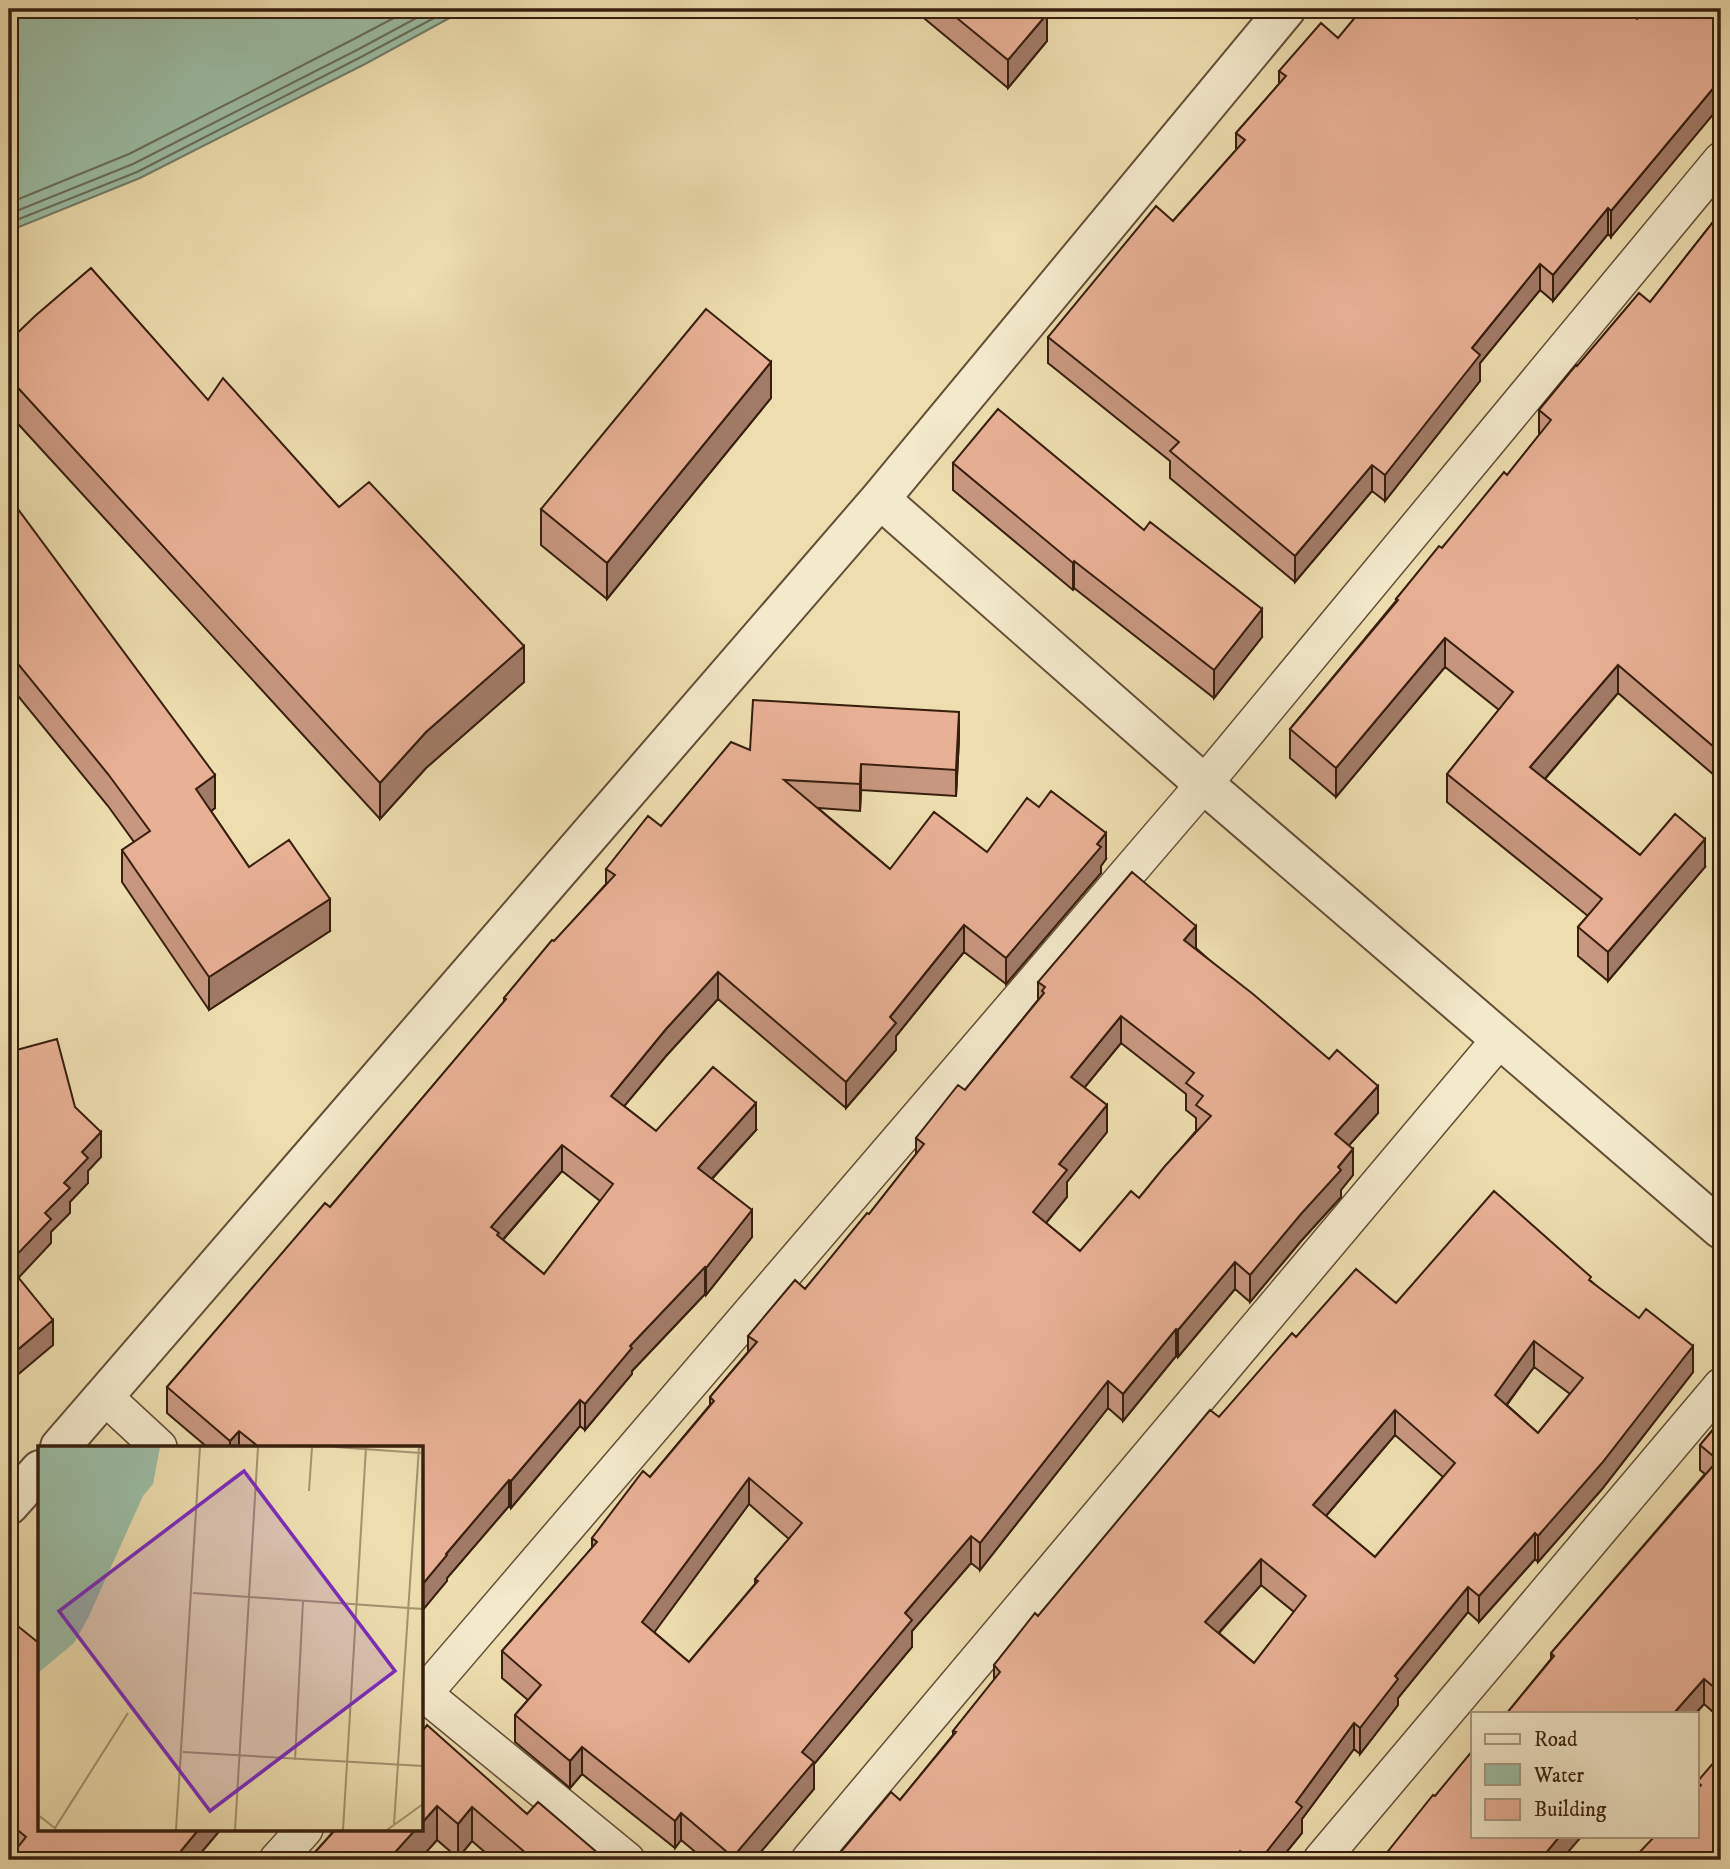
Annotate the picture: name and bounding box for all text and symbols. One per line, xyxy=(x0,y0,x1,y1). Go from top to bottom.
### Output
inset map xyxy=(38,1446,424,1830)
legend xyxy=(1471,1712,1698,1838)
text: Road xyxy=(1534,1727,1578,1753)
text: Water xyxy=(1533,1763,1584,1789)
text: Building xyxy=(1534,1797,1607,1823)

